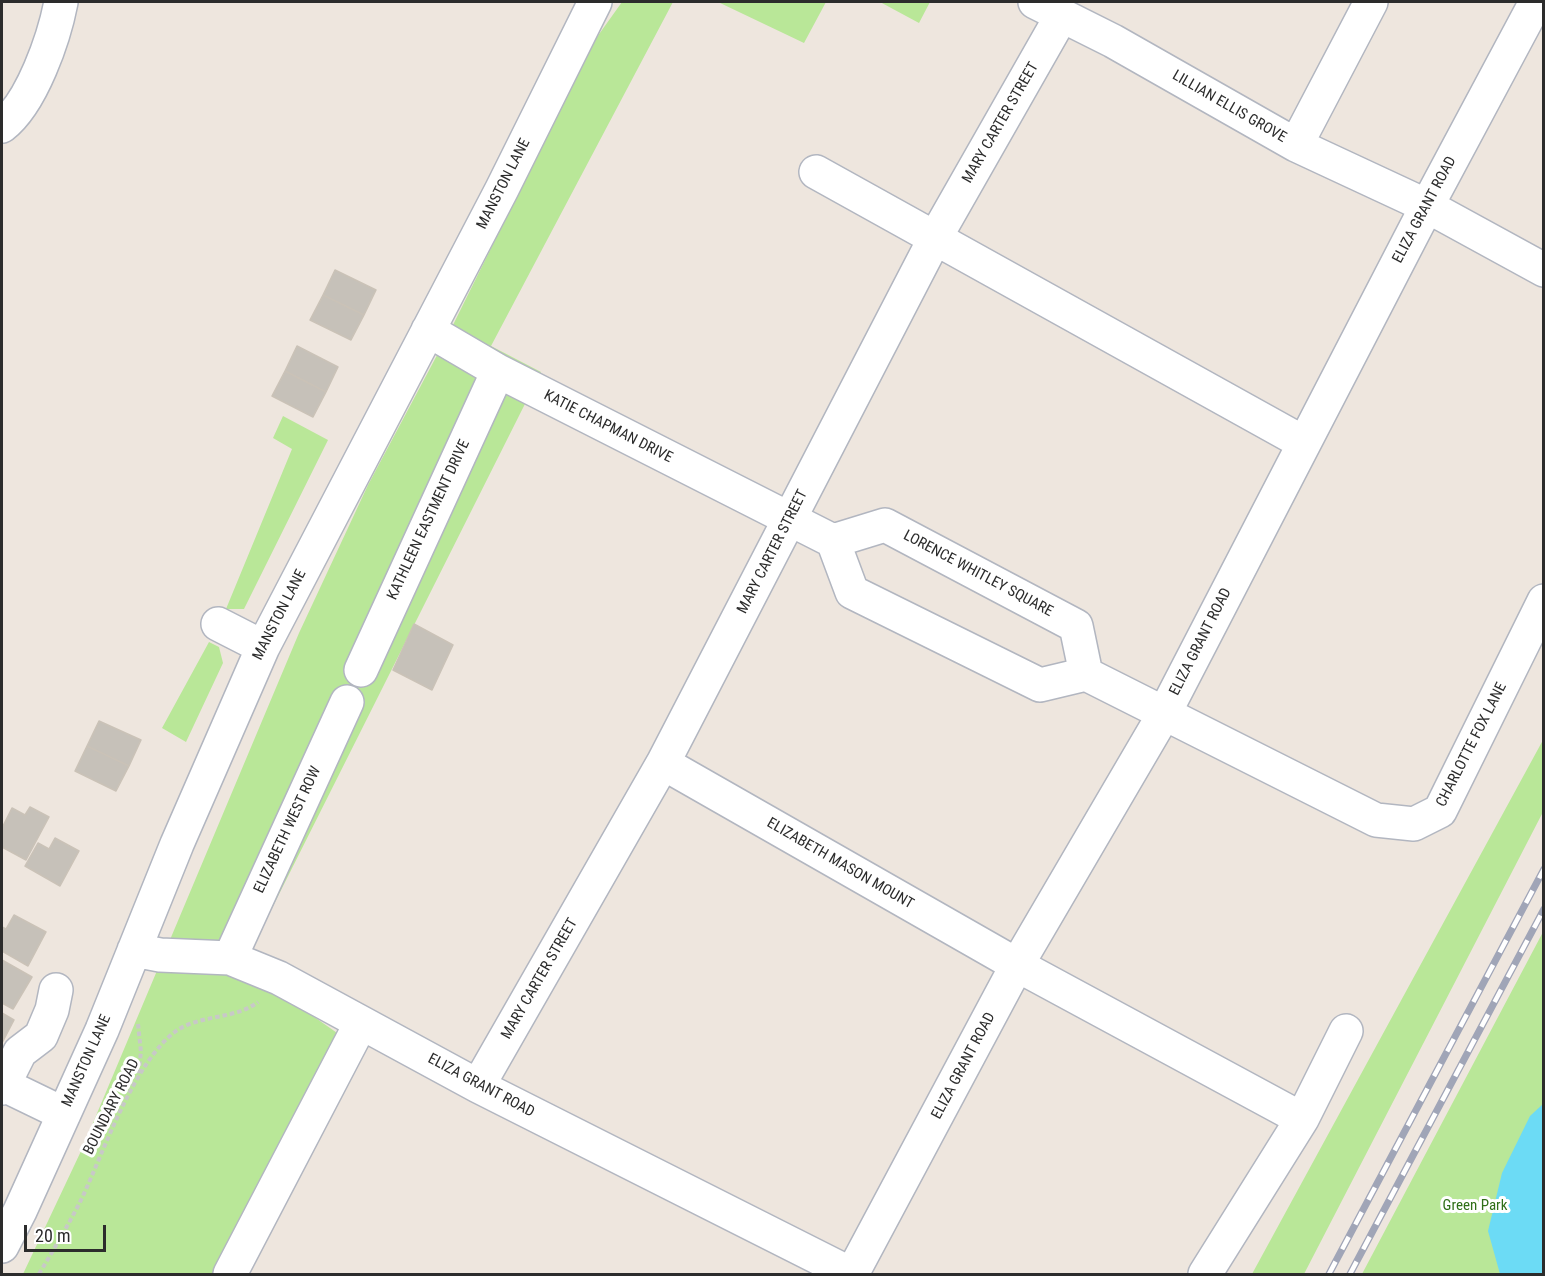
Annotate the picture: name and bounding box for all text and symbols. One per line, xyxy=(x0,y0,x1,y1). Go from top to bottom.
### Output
street label: MARY CARTER STREET xyxy=(959,59,1043,187)
street label: LILLIAN ELLIS GROVE xyxy=(1169,67,1289,147)
street label: MANSTON LANE xyxy=(473,136,535,232)
street label: ELIZA GRANT ROAD xyxy=(1389,154,1461,266)
street label: KATIE CHAPMAN DRIVE xyxy=(541,387,675,467)
street label: KATHLEEN EASTMENT DRIVE xyxy=(384,437,474,603)
street label: MARY CARTER STREET xyxy=(734,487,812,617)
street label: LORENCE WHITLEY SQUARE xyxy=(900,527,1056,621)
street label: MANSTON LANE xyxy=(249,567,311,663)
street label: ELIZA GRANT ROAD xyxy=(1166,585,1236,699)
street label: CHARLOTTE FOX LANE xyxy=(1433,680,1511,810)
street label: ELIZABETH WEST ROW xyxy=(251,764,325,896)
street label: ELIZABETH MASON MOUNT xyxy=(763,815,917,913)
street label: MARY CARTER STREET xyxy=(498,915,582,1043)
street label: ELIZA GRANT ROAD xyxy=(928,1010,1000,1122)
street label: MANSTON LANE xyxy=(59,1012,115,1110)
street label: ELIZA GRANT ROAD xyxy=(425,1050,537,1122)
street label: BOUNDARY ROAD xyxy=(80,1056,144,1158)
park label: Green Park xyxy=(1443,1197,1507,1215)
scale bar xyxy=(27,1213,110,1251)
text: 20 m xyxy=(35,1225,70,1246)

